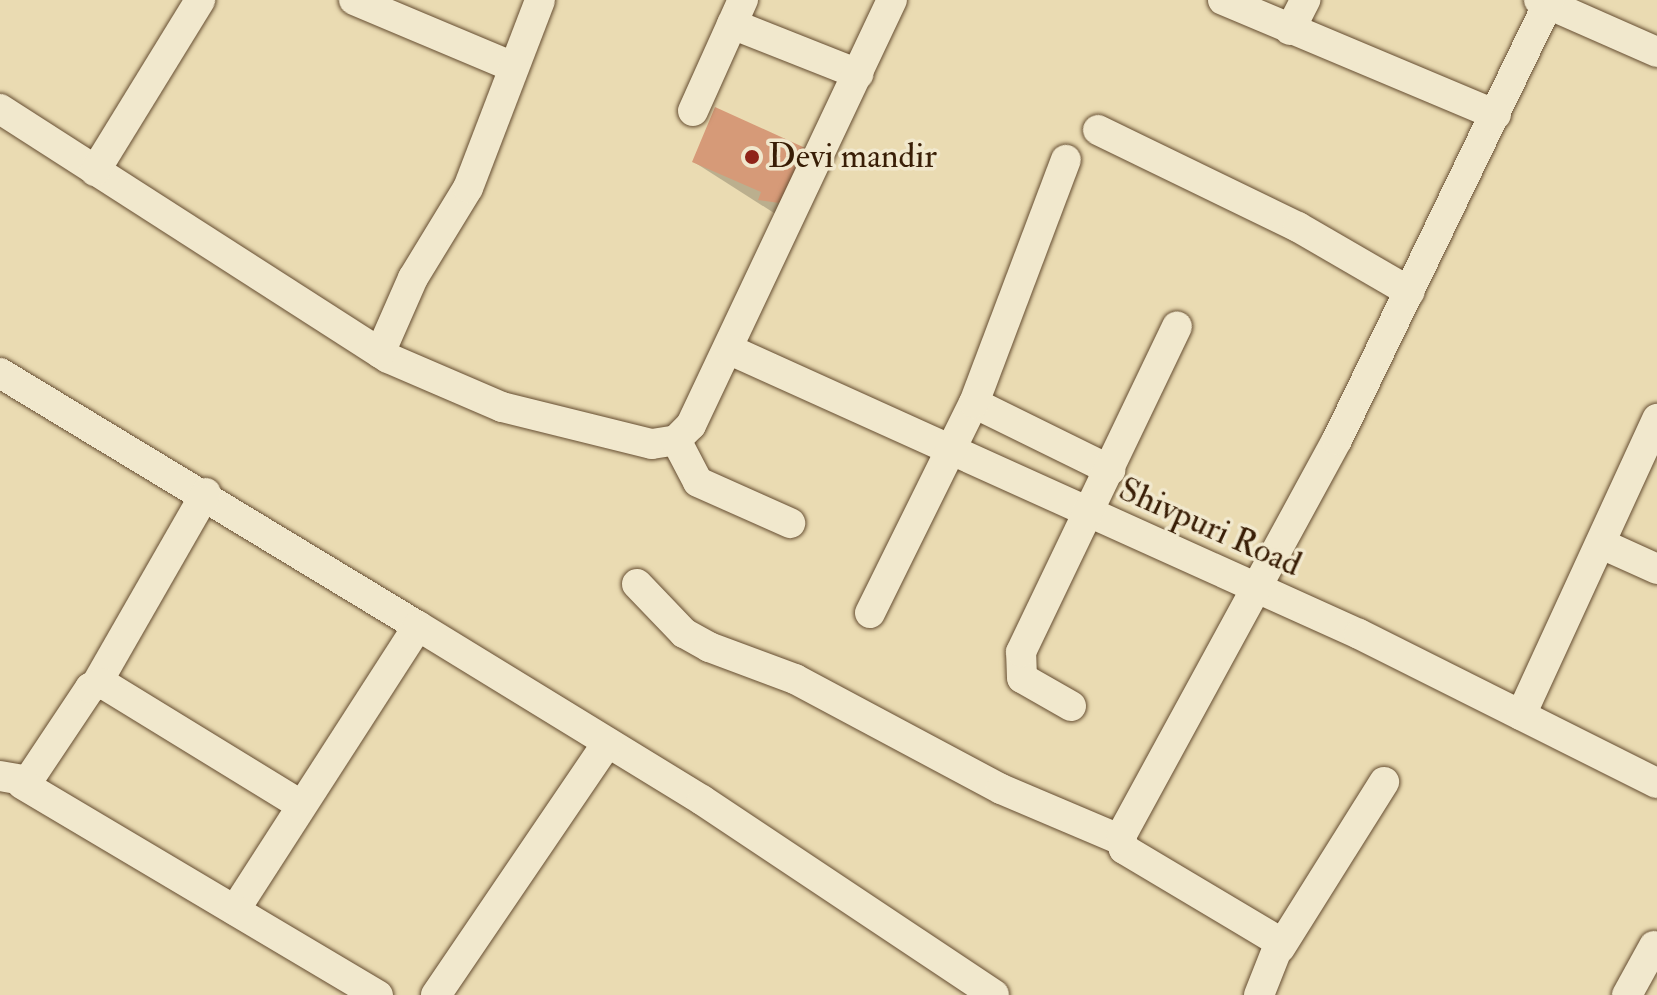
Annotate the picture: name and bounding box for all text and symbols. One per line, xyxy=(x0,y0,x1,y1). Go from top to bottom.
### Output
place label: Devi mandir xyxy=(768,137,937,177)
marker: Devi mandir xyxy=(743,148,761,166)
street label: Shivpuri Road xyxy=(1113,469,1307,585)

